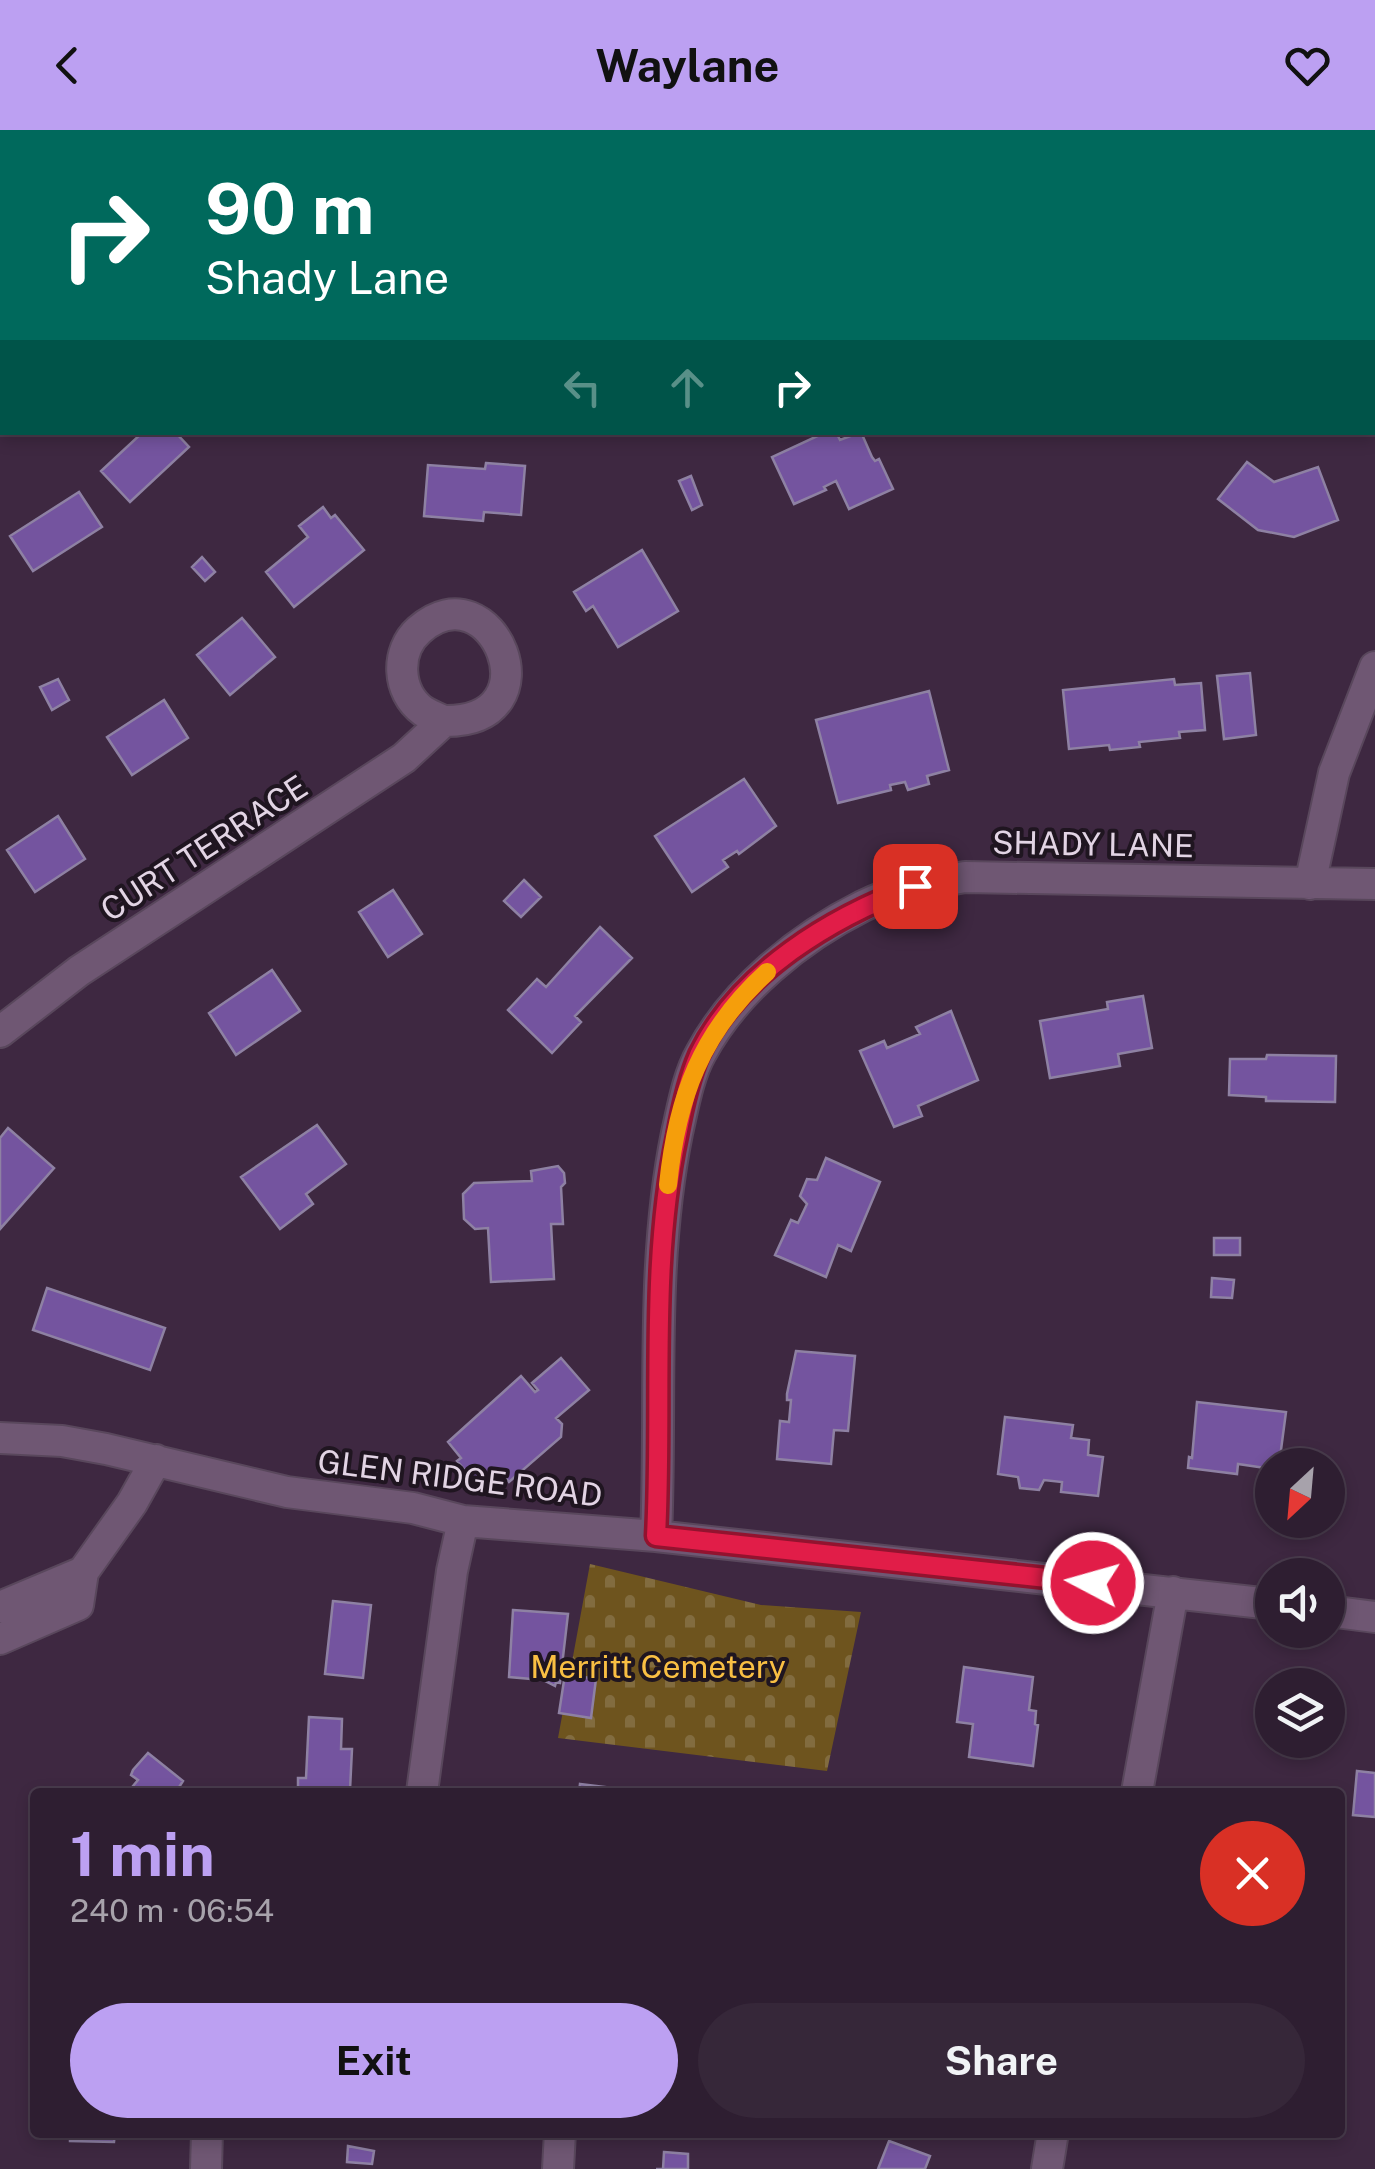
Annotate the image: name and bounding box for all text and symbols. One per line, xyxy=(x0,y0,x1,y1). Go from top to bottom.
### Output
icon: back xyxy=(40,38,95,93)
icon: heart xyxy=(1280,38,1335,93)
text: Waylane xyxy=(596,39,779,92)
text: 90 m xyxy=(205,167,375,250)
icon: right xyxy=(40,170,170,300)
text: Shady Lane xyxy=(205,251,449,304)
icon: left xyxy=(555,360,610,415)
icon: ahead xyxy=(660,360,715,415)
icon: right xyxy=(765,360,820,415)
street label: CURT TERRACE xyxy=(94,768,314,928)
street label: SHADY LANE xyxy=(992,824,1194,864)
pin xyxy=(873,844,958,929)
icon: arrive xyxy=(888,859,943,914)
street label: GLEN RIDGE ROAD xyxy=(316,1442,604,1514)
north arrow xyxy=(1255,1448,1345,1538)
map controls xyxy=(1255,1448,1345,1758)
position arrow xyxy=(1041,1531,1145,1635)
button: sound xyxy=(1255,1558,1345,1648)
park label: Merritt Cemetery xyxy=(530,1648,786,1685)
button: layers xyxy=(1255,1668,1345,1758)
text: 1 min xyxy=(70,1819,215,1890)
button: close xyxy=(1200,1821,1305,1926)
text: 240 m · 06:54 xyxy=(70,1892,274,1929)
button: Exit xyxy=(70,2003,678,2118)
button: Share xyxy=(698,2003,1305,2118)

